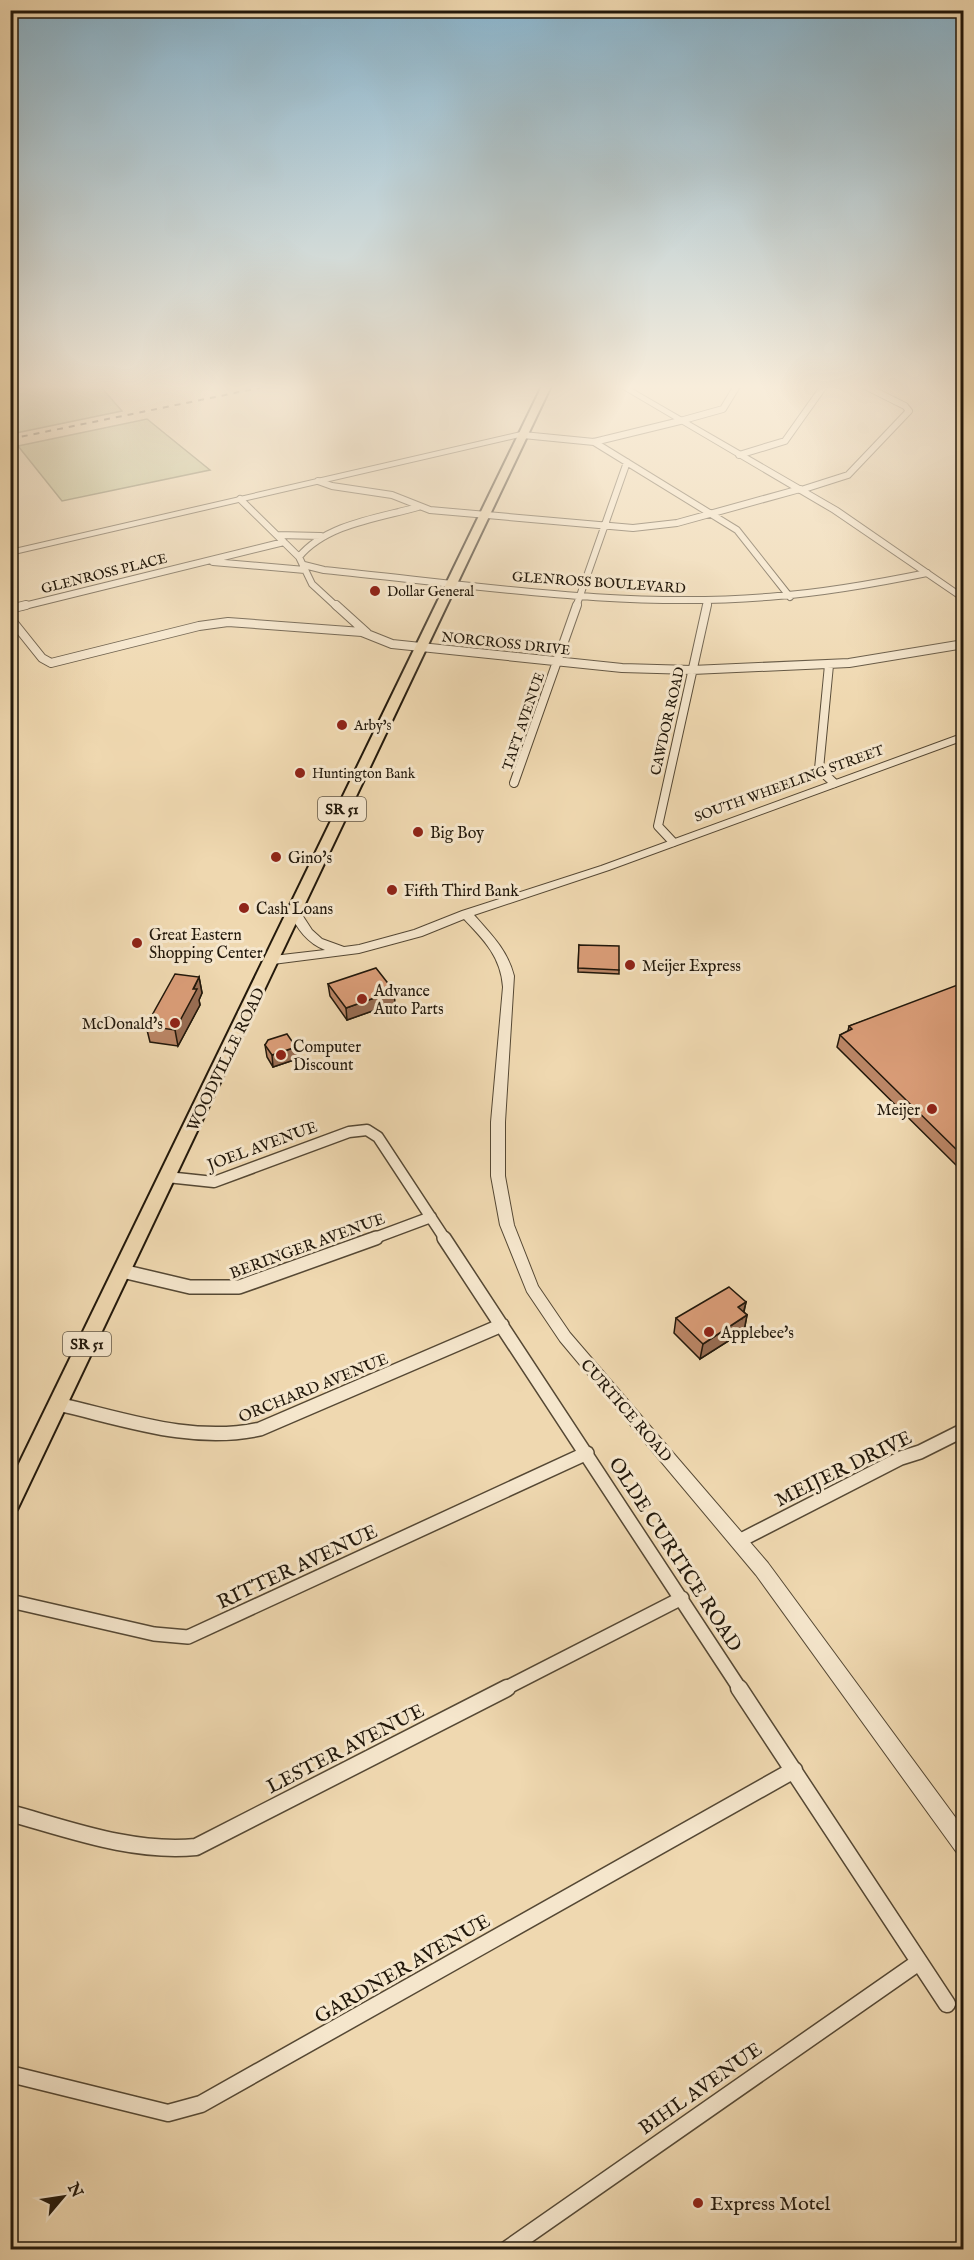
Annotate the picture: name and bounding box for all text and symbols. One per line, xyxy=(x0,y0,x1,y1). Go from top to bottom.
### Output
street label: GLENROSS PLACE xyxy=(39,550,169,598)
street label: GLENROSS BOULEVARD xyxy=(511,568,686,598)
place label: Dollar General xyxy=(387,583,474,601)
marker: Dollar General xyxy=(368,584,382,598)
street label: NORCROSS DRIVE xyxy=(441,628,572,660)
street label: CAWDOR ROAD xyxy=(647,665,689,777)
street label: TAFT AVENUE xyxy=(499,669,549,773)
place label: Arby's xyxy=(353,717,392,735)
marker: Arby's xyxy=(335,718,349,732)
street label: SOUTH WHEELING STREET xyxy=(692,741,887,827)
place label: Huntington Bank xyxy=(312,765,416,783)
marker: Huntington Bank xyxy=(293,766,307,780)
road number: SR 51 xyxy=(318,797,366,821)
place label: Big Boy xyxy=(430,824,484,844)
marker: Big Boy xyxy=(411,825,425,839)
place label: Gino's xyxy=(288,849,332,869)
marker: Gino's xyxy=(269,850,283,864)
place label: Fifth Third Bank xyxy=(404,882,519,902)
marker: Fifth Third Bank xyxy=(385,883,399,897)
place label: Cash Loans xyxy=(256,900,334,920)
marker: Cash Loans xyxy=(237,901,251,915)
place label: Great Eastern Shopping Center xyxy=(149,926,263,964)
marker: Great Eastern Shopping Center xyxy=(130,936,144,950)
place label: Meijer Express xyxy=(642,957,741,977)
marker: Meijer Express xyxy=(623,958,637,972)
place label: Advance Auto Parts xyxy=(373,982,444,1020)
street label: WOODVILLE ROAD xyxy=(183,985,270,1135)
marker: Advance Auto Parts xyxy=(355,992,369,1006)
place label: McDonald's xyxy=(82,1015,163,1035)
marker: McDonald's xyxy=(168,1016,182,1030)
place label: Computer Discount xyxy=(293,1038,361,1076)
marker: Computer Discount xyxy=(274,1048,288,1062)
place label: Meijer xyxy=(877,1101,920,1121)
marker: Meijer xyxy=(925,1102,939,1116)
street label: JOEL AVENUE xyxy=(203,1118,320,1177)
street label: BERINGER AVENUE xyxy=(227,1209,388,1284)
place label: Applebee's xyxy=(720,1324,794,1344)
marker: Applebee's xyxy=(702,1325,716,1339)
road number: SR 51 xyxy=(63,1332,111,1356)
street label: ORCHARD AVENUE xyxy=(236,1350,391,1428)
street label: CURTICE ROAD xyxy=(575,1356,676,1467)
street label: MEIJER DRIVE xyxy=(771,1425,916,1513)
street label: OLDE CURTICE ROAD xyxy=(603,1453,747,1657)
street label: RITTER AVENUE xyxy=(213,1519,382,1615)
street label: LESTER AVENUE xyxy=(263,1699,429,1800)
street label: GARDNER AVENUE xyxy=(311,1909,495,2030)
street label: BIHL AVENUE xyxy=(634,2037,768,2141)
north arrow xyxy=(33,2167,93,2227)
text: N xyxy=(62,2179,87,2202)
place label: Express Motel xyxy=(710,2192,831,2217)
marker: Express Motel xyxy=(691,2196,705,2210)

